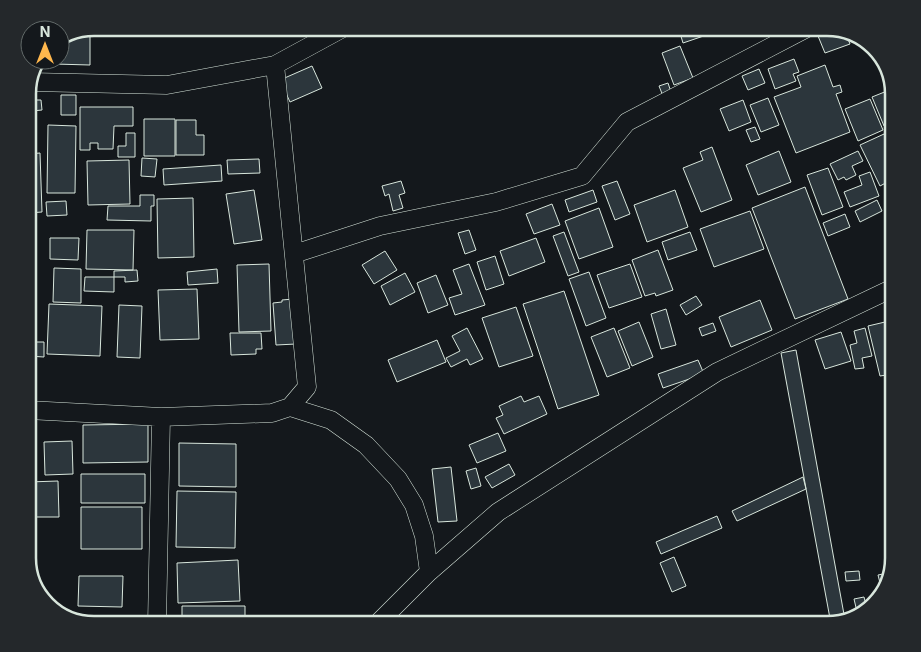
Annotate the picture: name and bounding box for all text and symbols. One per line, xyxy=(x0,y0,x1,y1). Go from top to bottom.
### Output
north arrow xyxy=(20,20,70,70)
text: N xyxy=(40,23,50,40)

